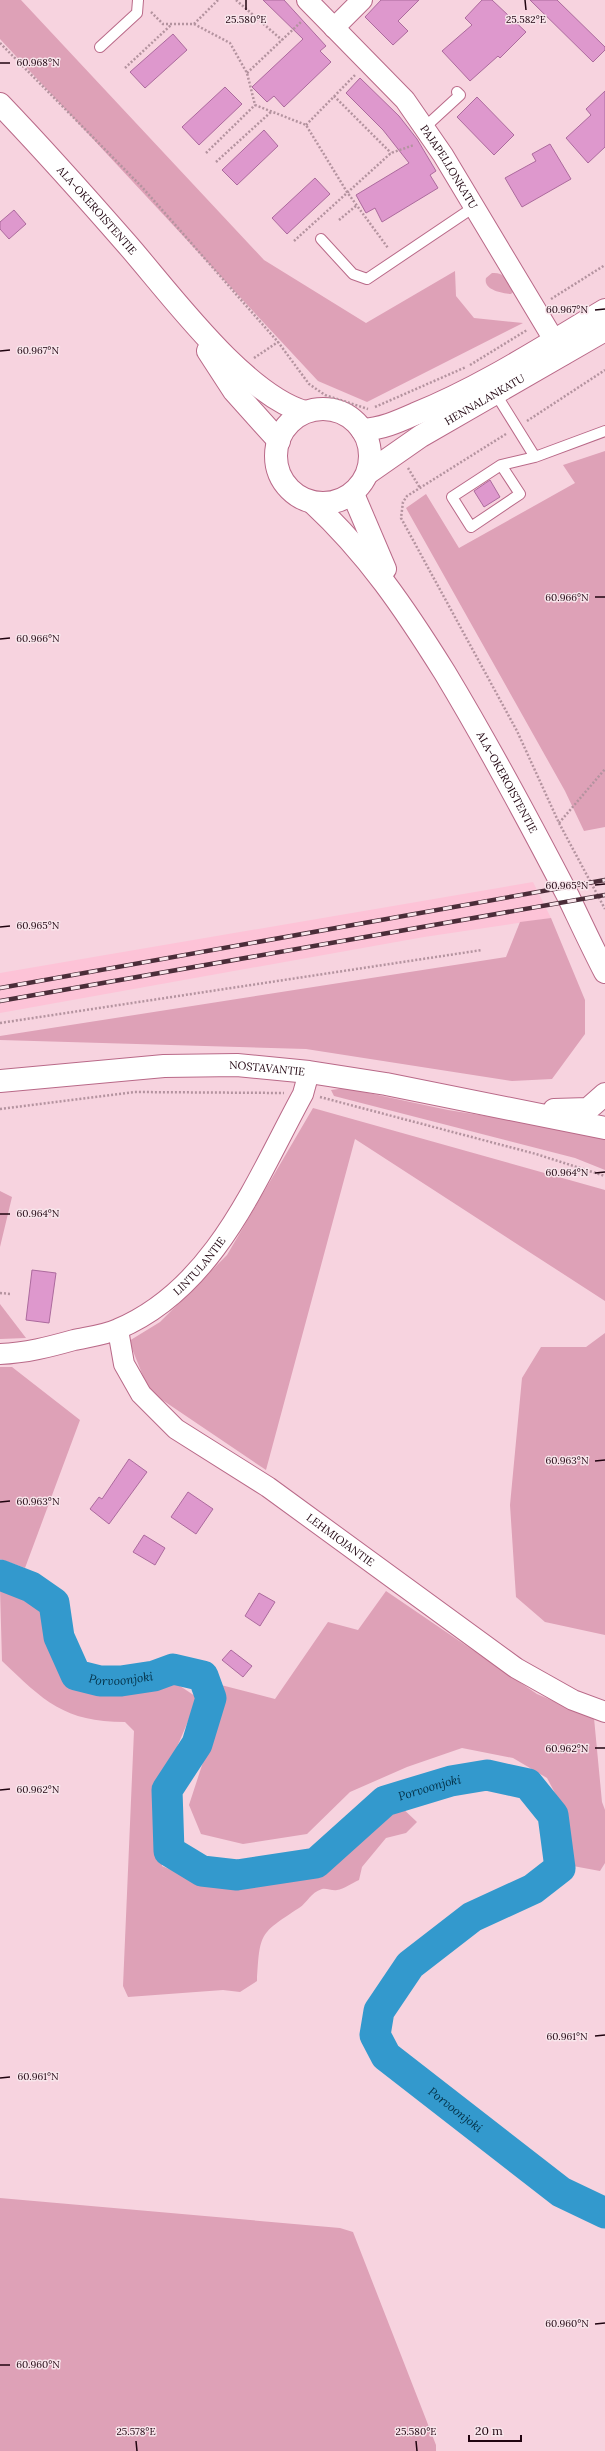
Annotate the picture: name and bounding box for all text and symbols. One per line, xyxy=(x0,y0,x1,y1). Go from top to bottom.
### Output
text: 25.580°E xyxy=(226,13,266,26)
text: 25.582°E xyxy=(506,13,546,26)
text: 60.968°N xyxy=(16,56,60,69)
street label: PAJAPELLONKATU xyxy=(417,122,481,211)
street label: ALA-OKEROISTENTIE xyxy=(53,162,140,258)
text: 60.967°N xyxy=(546,303,588,316)
text: 60.967°N xyxy=(17,344,59,357)
street label: HENNALANKATU xyxy=(442,371,527,428)
text: 60.966°N xyxy=(545,591,589,604)
text: 60.966°N xyxy=(16,632,60,645)
street label: ALA-OKEROISTENTIE xyxy=(473,728,541,836)
text: 60.965°N xyxy=(546,879,589,892)
text: 60.965°N xyxy=(17,919,60,932)
street label: NOSTAVANTIE xyxy=(229,1058,306,1079)
text: 60.964°N xyxy=(546,1166,589,1179)
text: 60.964°N xyxy=(17,1207,60,1220)
street label: LINTULANTIE xyxy=(170,1234,229,1298)
text: 60.963°N xyxy=(545,1454,589,1467)
text: 60.963°N xyxy=(16,1495,60,1508)
street label: LEHMIOJANTIE xyxy=(304,1510,377,1569)
water label: Porvoonjoki xyxy=(87,1668,154,1688)
text: 60.962°N xyxy=(546,1742,589,1755)
water label: Porvoonjoki xyxy=(396,1771,462,1804)
text: 60.962°N xyxy=(17,1783,60,1796)
text: 60.961°N xyxy=(546,2030,588,2043)
text: 60.961°N xyxy=(17,2070,59,2083)
water label: Porvoonjoki xyxy=(425,2084,486,2135)
text: 60.960°N xyxy=(545,2317,589,2330)
text: 60.960°N xyxy=(16,2358,60,2371)
scale bar xyxy=(469,2417,521,2443)
text: 20 m xyxy=(475,2423,503,2438)
text: 25.578°E xyxy=(116,2425,156,2438)
text: 25.580°E xyxy=(396,2425,436,2438)

